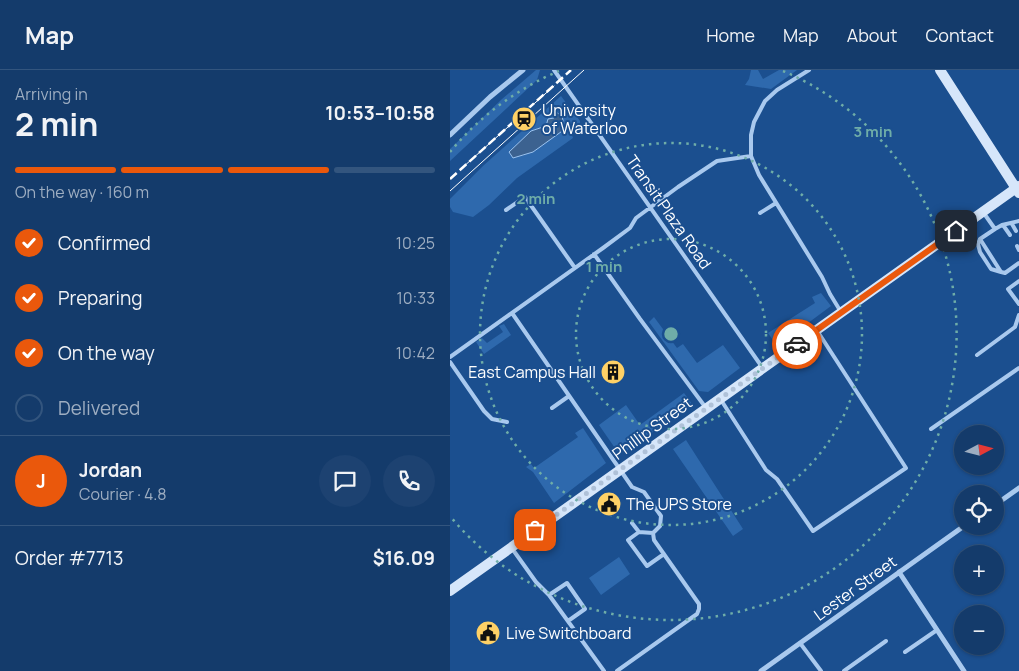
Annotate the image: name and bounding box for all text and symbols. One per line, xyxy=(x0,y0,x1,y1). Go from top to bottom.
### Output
text: Map xyxy=(25,18,74,51)
text: Home xyxy=(706,23,755,47)
text: Map xyxy=(783,23,819,47)
text: About xyxy=(847,23,897,47)
text: Contact xyxy=(925,23,994,47)
text: Arriving in xyxy=(15,83,88,105)
place label: University of Waterloo xyxy=(542,99,627,139)
text: 10:53–10:58 xyxy=(325,100,435,126)
text: 2 min xyxy=(15,102,98,146)
station icon: University of Waterloo xyxy=(511,106,537,132)
text: 3 min xyxy=(854,121,892,142)
street label: Transit Plaza Road xyxy=(621,151,717,273)
text: On the way · 160 m xyxy=(15,181,149,203)
text: 2 min xyxy=(516,188,556,209)
pin xyxy=(935,210,977,252)
icon: home xyxy=(942,217,970,245)
icon: check xyxy=(15,229,43,257)
text: Confirmed xyxy=(58,230,151,256)
text: 10:25 xyxy=(396,232,435,254)
text: 1 min xyxy=(586,256,622,277)
icon: check xyxy=(15,284,43,312)
text: Preparing xyxy=(58,285,143,311)
text: 10:33 xyxy=(397,287,435,309)
courier xyxy=(772,319,822,369)
centre of rings xyxy=(662,325,680,343)
icon: car xyxy=(783,330,811,358)
icon: check xyxy=(15,339,43,367)
text: On the way xyxy=(58,340,155,366)
text: 10:42 xyxy=(396,342,435,364)
building icon: East Campus Hall xyxy=(600,359,626,385)
place label: East Campus Hall xyxy=(468,361,596,383)
street label: Phillip Street xyxy=(608,392,696,464)
text: Delivered xyxy=(58,395,140,421)
north arrow xyxy=(954,425,1004,475)
map controls xyxy=(954,425,1004,655)
button: chat xyxy=(319,455,371,507)
button: phone xyxy=(383,455,435,507)
text: Jordan xyxy=(79,457,142,483)
text: J xyxy=(36,468,46,494)
text: Courier · 4.8 xyxy=(79,483,167,505)
button: locate xyxy=(954,485,1004,535)
public building icon: The UPS Store xyxy=(596,491,622,517)
place label: The UPS Store xyxy=(626,493,732,515)
pin xyxy=(514,509,556,551)
icon: bag xyxy=(521,516,549,544)
text: Order #7713 xyxy=(15,545,123,571)
text: $16.09 xyxy=(373,545,435,571)
button: + xyxy=(954,545,1004,595)
street label: Lester Street xyxy=(809,550,901,626)
button: − xyxy=(954,605,1004,655)
public building icon: Live Switchboard xyxy=(475,620,501,646)
place label: Live Switchboard xyxy=(506,622,632,644)

